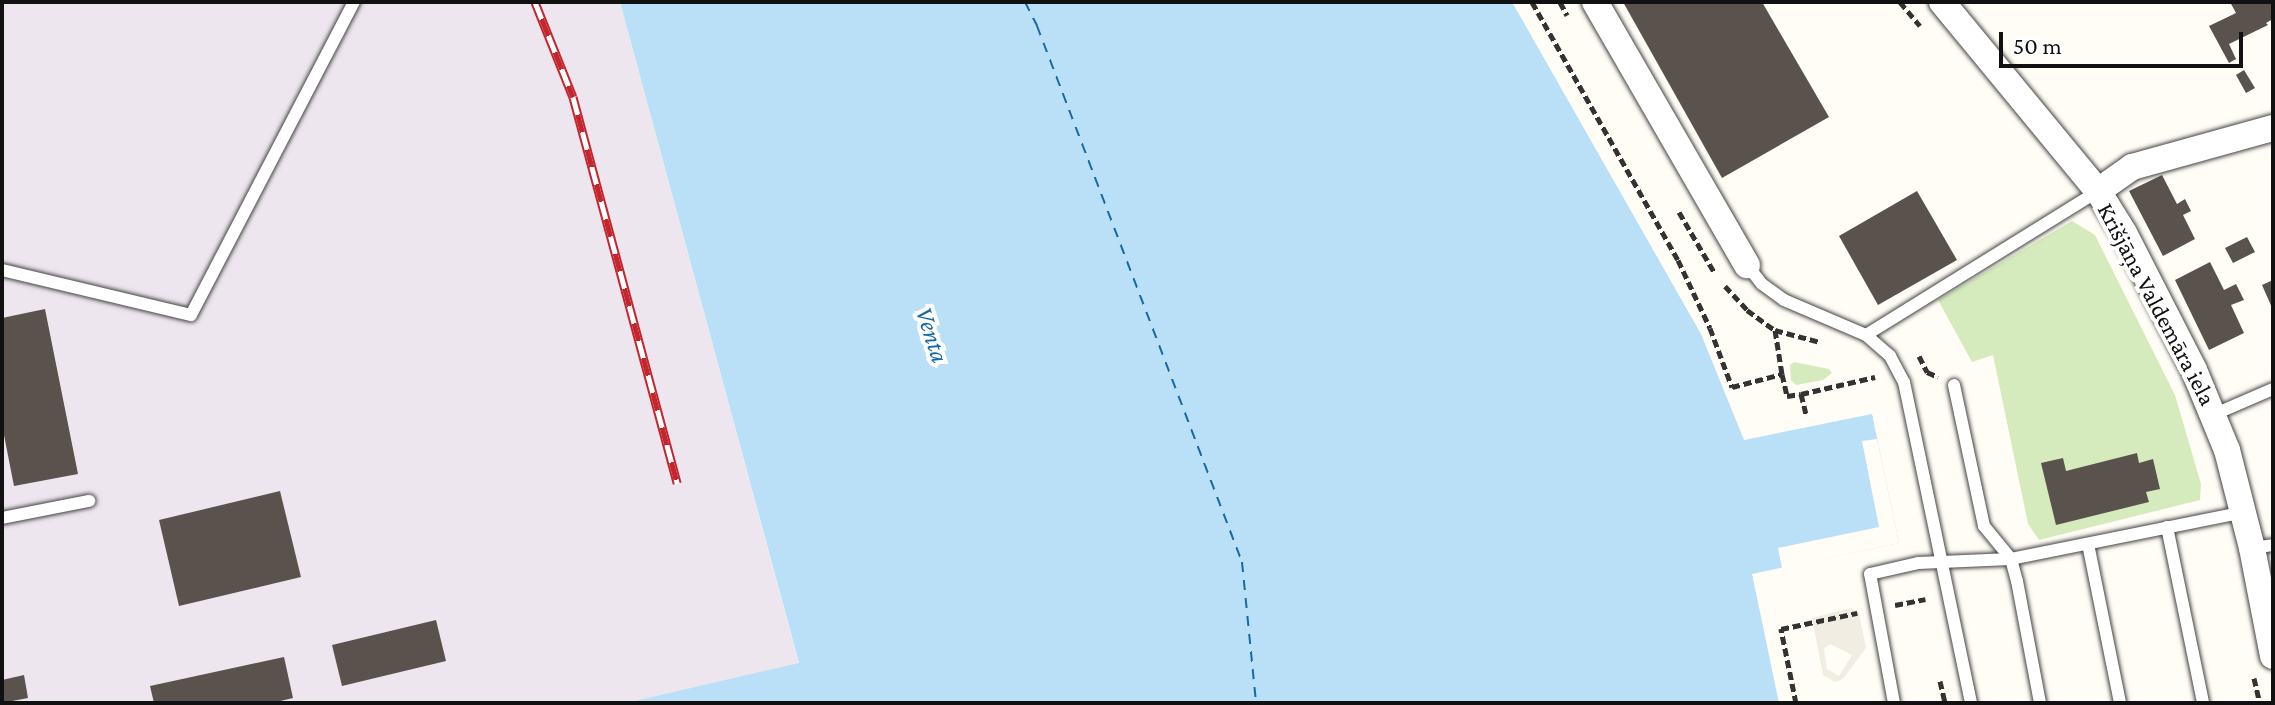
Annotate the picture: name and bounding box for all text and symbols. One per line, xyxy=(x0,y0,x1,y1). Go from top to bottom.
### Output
scale bar xyxy=(2003,16,2247,66)
text: 50 m xyxy=(2013,32,2062,59)
street label: Krišjāņa Valdemāra iela xyxy=(2091,198,2223,410)
water label: Venta xyxy=(908,303,956,367)

